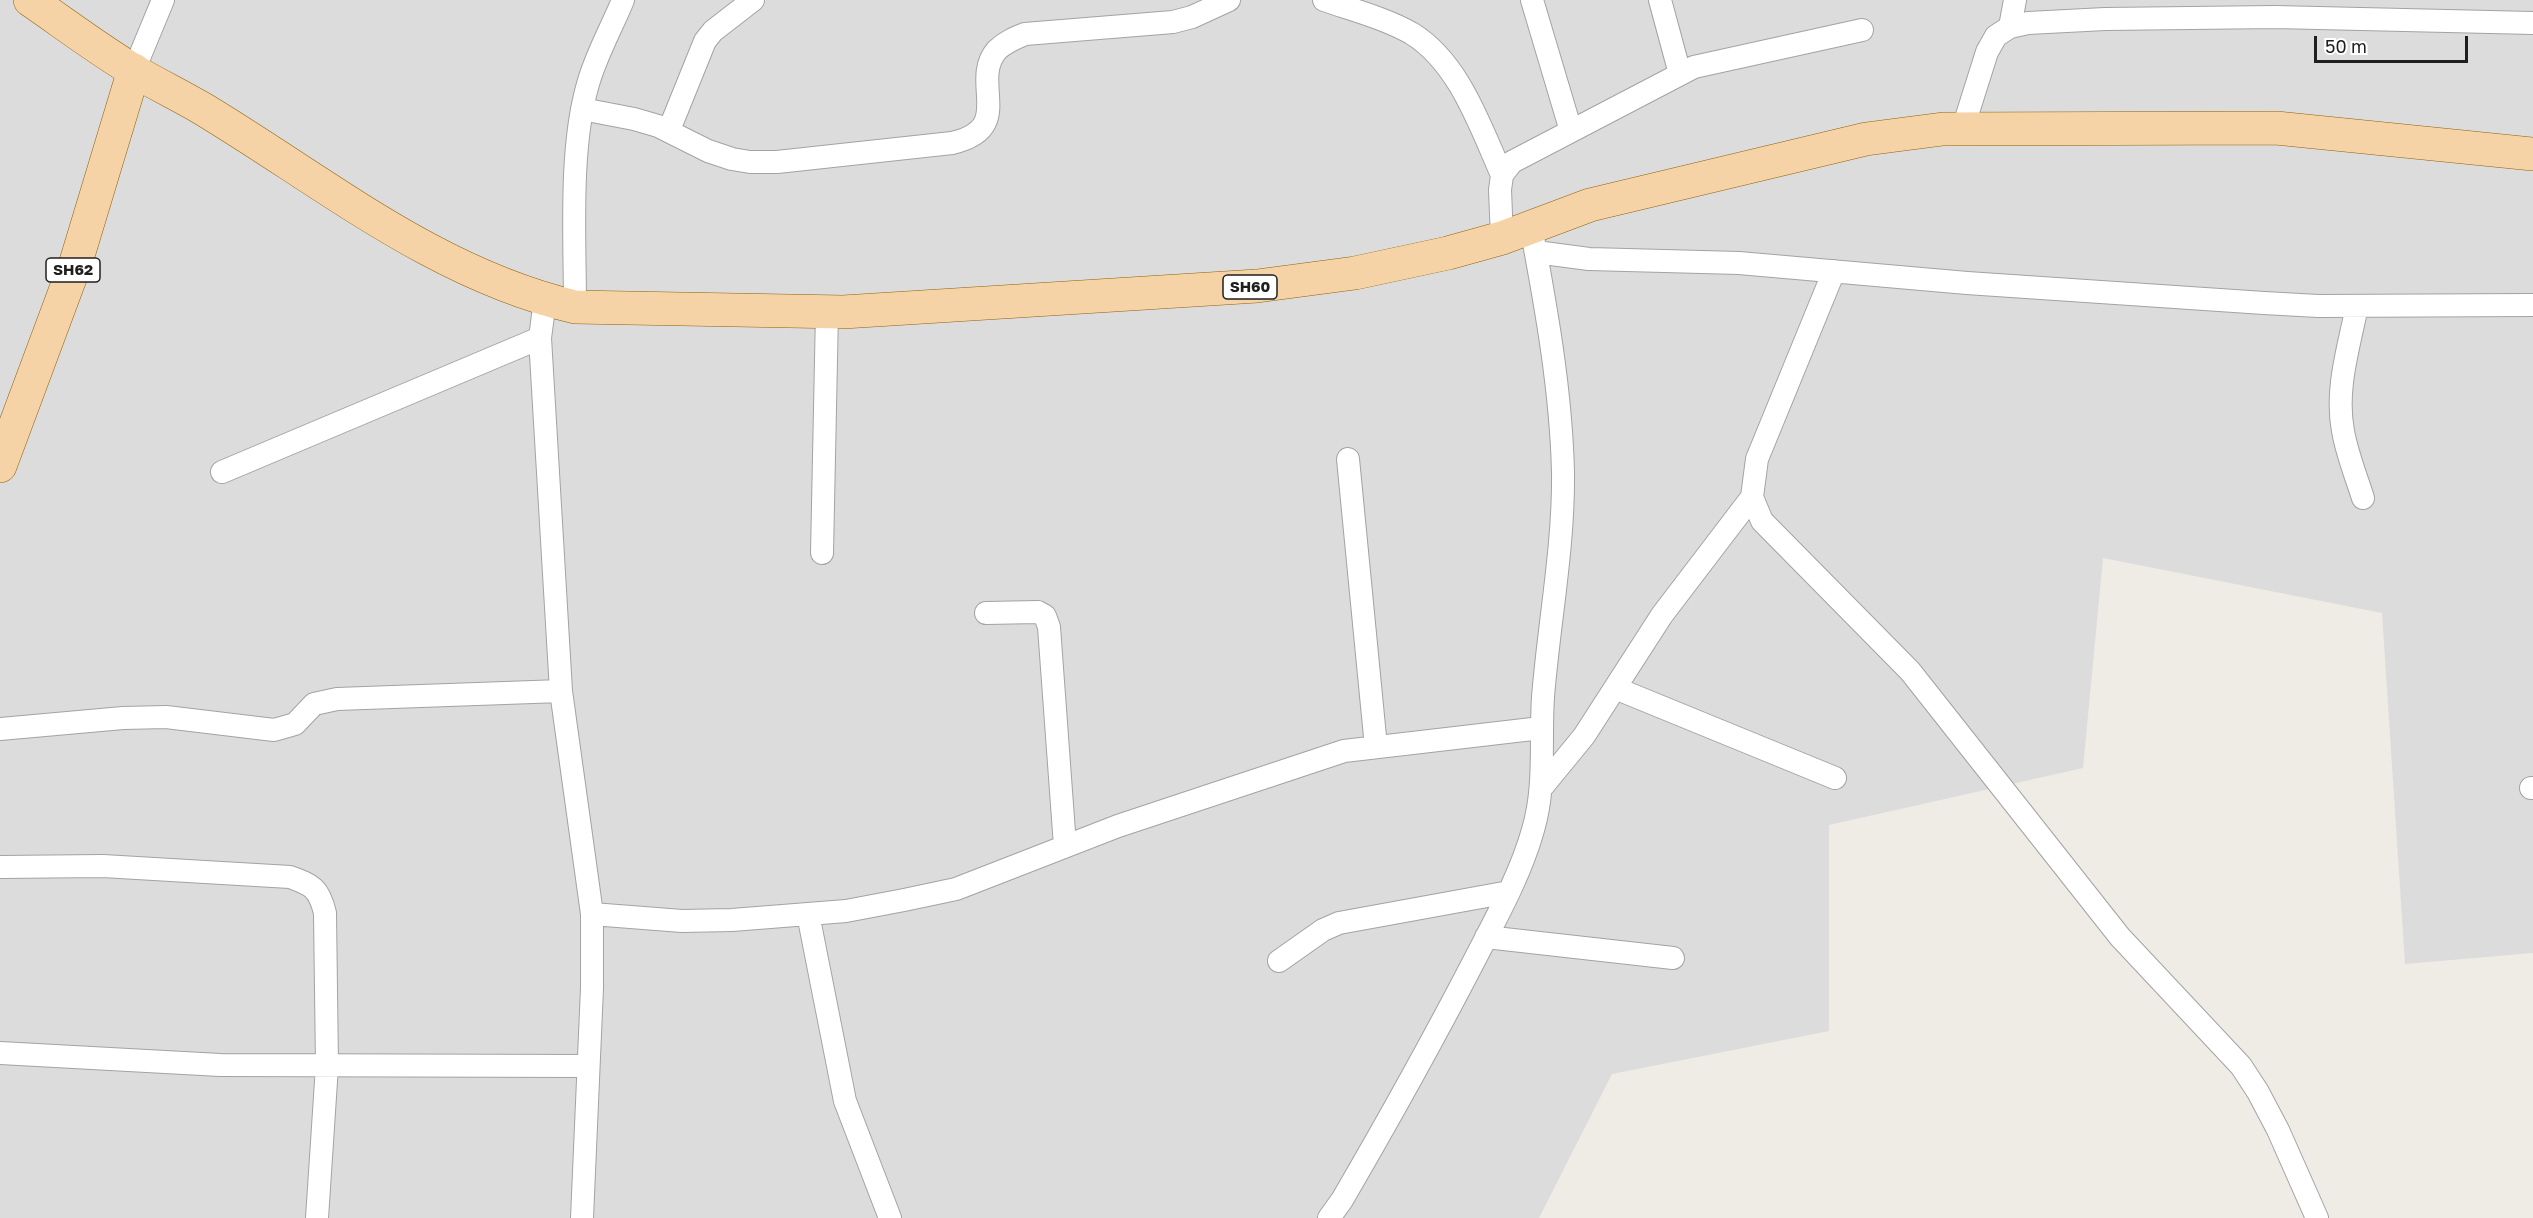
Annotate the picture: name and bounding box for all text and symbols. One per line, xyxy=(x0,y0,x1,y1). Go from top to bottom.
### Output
scale bar xyxy=(2317,24,2472,62)
text: 50 m xyxy=(2325,35,2367,57)
road number: SH62 xyxy=(46,258,100,282)
road number: SH60 xyxy=(1223,275,1277,299)

